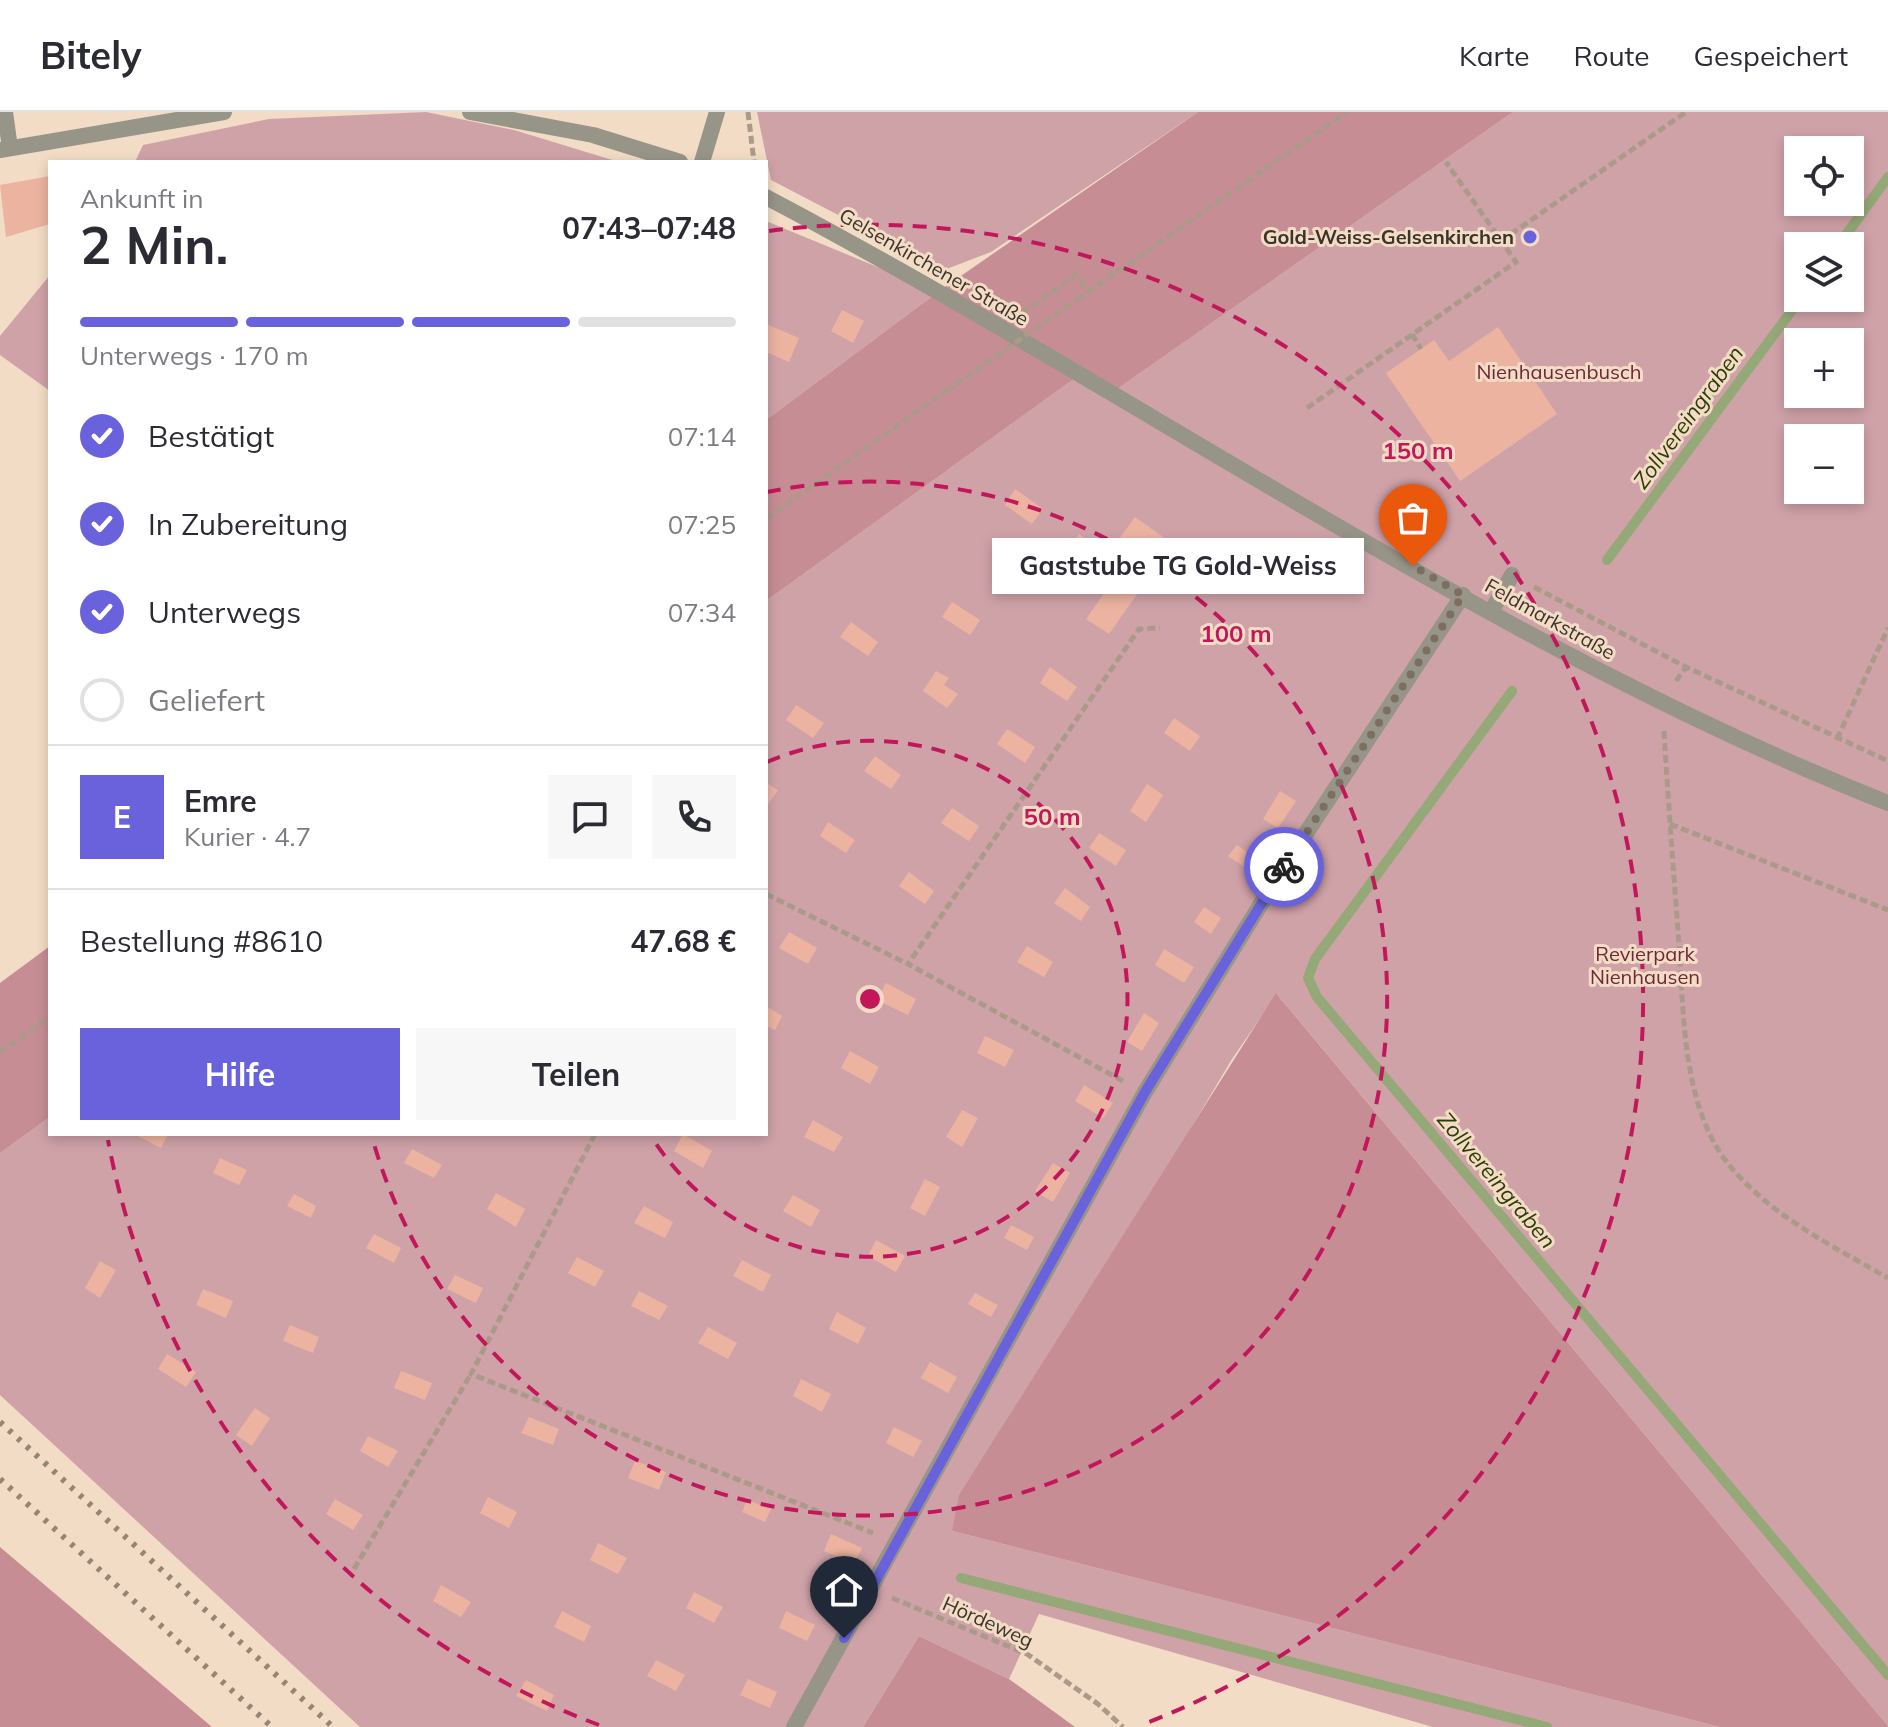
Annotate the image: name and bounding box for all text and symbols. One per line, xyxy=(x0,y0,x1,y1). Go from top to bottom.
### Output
text: Bitely xyxy=(40,31,142,79)
text: Karte xyxy=(1459,38,1529,73)
text: Route xyxy=(1573,38,1650,73)
text: Gespeichert xyxy=(1694,38,1848,73)
map controls xyxy=(1784,136,1864,504)
button: locate xyxy=(1784,136,1864,216)
text: Ankunft in xyxy=(80,182,203,215)
street label: Gelsenkirchener Straße xyxy=(835,202,1033,331)
text: 07:43–07:48 xyxy=(562,209,736,247)
text: 2 Min. xyxy=(80,212,229,277)
place label: Gold-Weiss-Gelsenkirchen xyxy=(1263,224,1514,249)
marker: Gold-Weiss-Gelsenkirchen xyxy=(1521,228,1539,246)
button: layers xyxy=(1784,232,1864,312)
button: + xyxy=(1784,328,1864,408)
text: Unterwegs · 170 m xyxy=(80,339,309,372)
water label: Zollvereingraben xyxy=(1627,340,1749,494)
park label: Nienhausenbusch xyxy=(1476,359,1642,384)
icon: check xyxy=(80,414,124,458)
text: Bestätigt xyxy=(148,417,274,455)
text: 07:14 xyxy=(668,420,736,453)
button: − xyxy=(1784,424,1864,504)
text: 150 m xyxy=(1382,435,1454,465)
pin xyxy=(1379,484,1447,566)
icon: bag xyxy=(1391,496,1435,540)
icon: check xyxy=(80,502,124,546)
text: In Zubereitung xyxy=(148,505,348,543)
text: 07:25 xyxy=(668,508,736,541)
callout: Gaststube TG Gold-Weiss xyxy=(993,538,1365,594)
text: Gaststube TG Gold-Weiss xyxy=(1019,549,1337,582)
street label: Feldmarkstraße xyxy=(1481,572,1620,665)
icon: check xyxy=(80,590,124,634)
text: Unterwegs xyxy=(148,593,301,631)
text: 07:34 xyxy=(668,596,736,629)
text: 100 m xyxy=(1200,618,1272,648)
text: Geliefert xyxy=(148,681,265,719)
button: chat xyxy=(548,775,632,859)
button: phone xyxy=(652,775,736,859)
text: Emre xyxy=(184,782,257,820)
text: E xyxy=(113,798,131,836)
text: 50 m xyxy=(1024,801,1080,831)
text: Kurier · 4.7 xyxy=(184,820,311,853)
courier xyxy=(1244,827,1324,907)
icon: bike xyxy=(1262,845,1306,889)
text: Bestellung #8610 xyxy=(80,922,323,960)
text: 47.68 € xyxy=(630,922,736,960)
park label: Revierpark Nienhausen xyxy=(1590,941,1700,989)
centre of rings xyxy=(856,985,884,1013)
button: Hilfe xyxy=(80,1028,400,1120)
button: Teilen xyxy=(416,1028,736,1120)
water label: Zollvereingraben xyxy=(1432,1106,1562,1254)
pin xyxy=(810,1556,878,1638)
icon: home xyxy=(822,1568,866,1612)
street label: Hördeweg xyxy=(939,1590,1038,1653)

